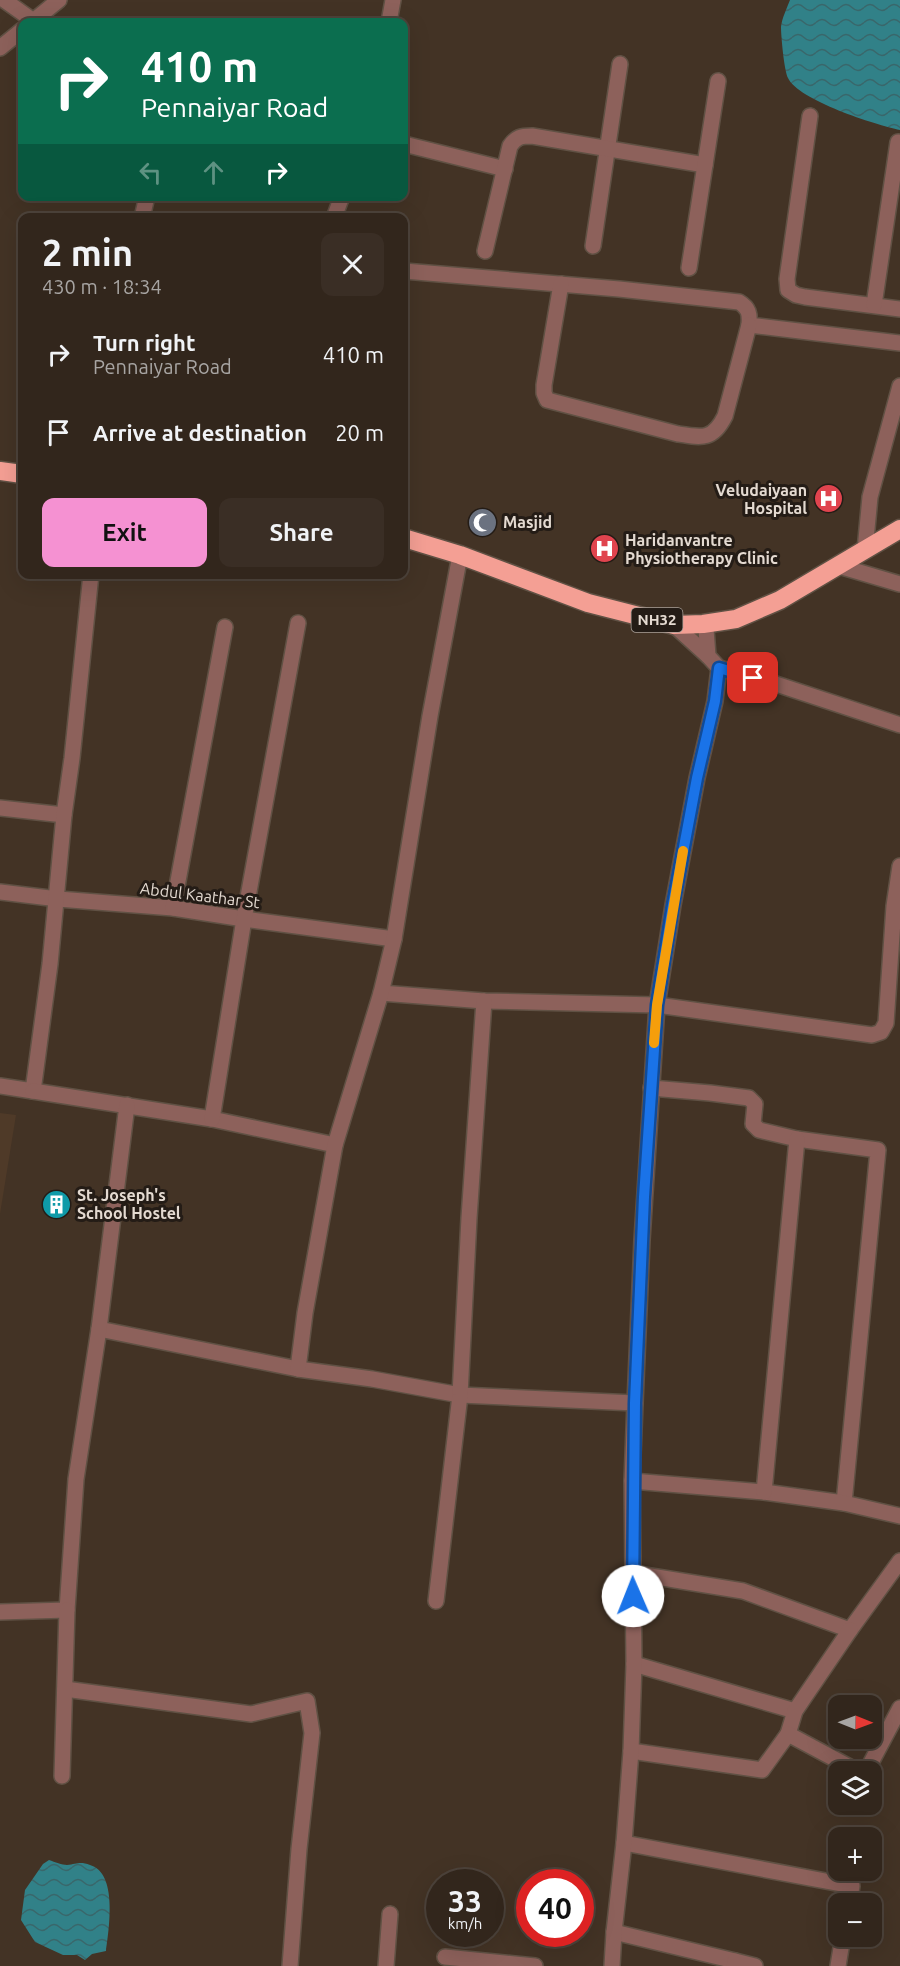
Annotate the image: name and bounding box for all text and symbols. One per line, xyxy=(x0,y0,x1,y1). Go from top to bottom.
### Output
icon: right xyxy=(42,42,120,120)
text: 410 m xyxy=(141,43,258,90)
text: Pennaiyar Road xyxy=(141,92,328,122)
icon: left xyxy=(134,156,167,189)
icon: ahead xyxy=(197,156,230,189)
icon: right xyxy=(260,156,293,189)
text: 2 min xyxy=(42,232,133,273)
button: close xyxy=(321,233,384,296)
text: 430 m · 18:34 xyxy=(42,275,162,298)
text: Turn right xyxy=(93,330,195,355)
icon: right xyxy=(42,338,75,371)
text: 410 m xyxy=(323,342,384,367)
text: Pennaiyar Road xyxy=(93,355,232,378)
icon: arrive xyxy=(42,416,75,449)
text: Arrive at destination xyxy=(93,420,307,445)
text: 20 m xyxy=(335,420,384,445)
place label: Veludaiyaan Hospital xyxy=(716,481,807,517)
hospital icon: Veludaiyaan Hospital xyxy=(812,483,844,515)
button: Exit xyxy=(42,498,207,567)
button: Share xyxy=(219,498,384,567)
mosque icon: Masjid xyxy=(466,506,498,538)
place label: Masjid xyxy=(503,513,552,531)
place label: Haridanvantre Physiotherapy Clinic xyxy=(625,531,778,567)
hospital icon: Haridanvantre Physiotherapy Clinic xyxy=(588,533,620,565)
road number: NH32 xyxy=(632,608,682,632)
pin xyxy=(727,652,778,703)
icon: arrive xyxy=(736,661,769,694)
street label: Abdul Kaathar St xyxy=(139,879,262,911)
place label: St. Joseph's School Hostel xyxy=(77,1186,181,1222)
building icon: St. Joseph's School Hostel xyxy=(40,1188,72,1220)
position arrow xyxy=(601,1564,665,1628)
north arrow xyxy=(828,1695,882,1749)
map controls xyxy=(828,1695,882,1947)
button: layers xyxy=(828,1761,882,1815)
button: + xyxy=(828,1827,882,1881)
speed limit sign: 40 xyxy=(516,1869,594,1947)
text: 33 xyxy=(448,1884,482,1918)
button: − xyxy=(828,1893,882,1947)
text: km/h xyxy=(448,1915,482,1932)

